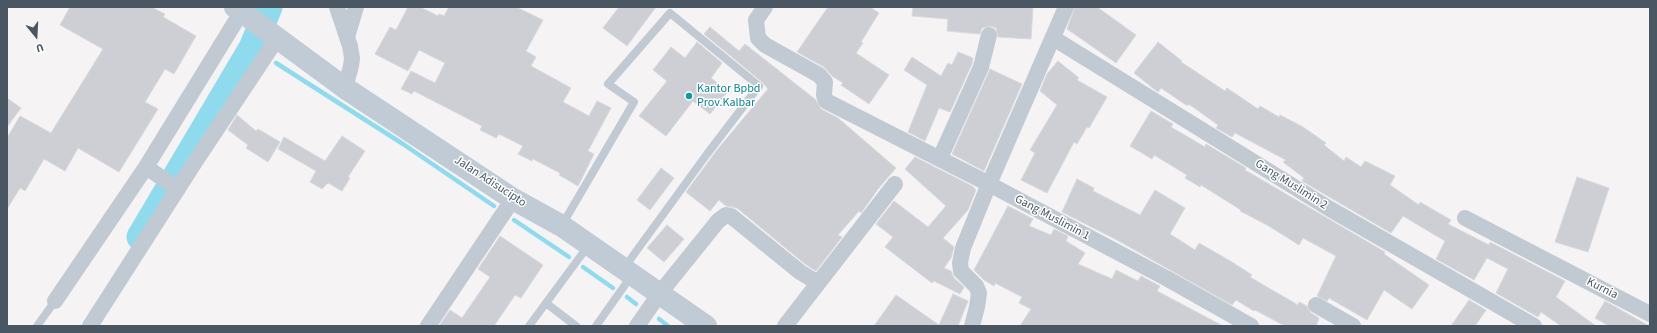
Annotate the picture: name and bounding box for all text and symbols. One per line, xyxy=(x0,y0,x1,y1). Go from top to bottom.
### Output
north arrow xyxy=(16,16,56,56)
text: U xyxy=(34,40,46,56)
place label: Kantor Bpbd Prov.Kalbar xyxy=(697,82,761,110)
marker: Kantor Bpbd Prov.Kalbar xyxy=(684,91,694,101)
street label: Jalan Adisucipto xyxy=(451,153,529,211)
street label: Gang Muslimin 2 xyxy=(1252,157,1330,213)
street label: Gang Muslimin 1 xyxy=(1012,192,1092,244)
street label: Kurnia xyxy=(1584,275,1620,303)

